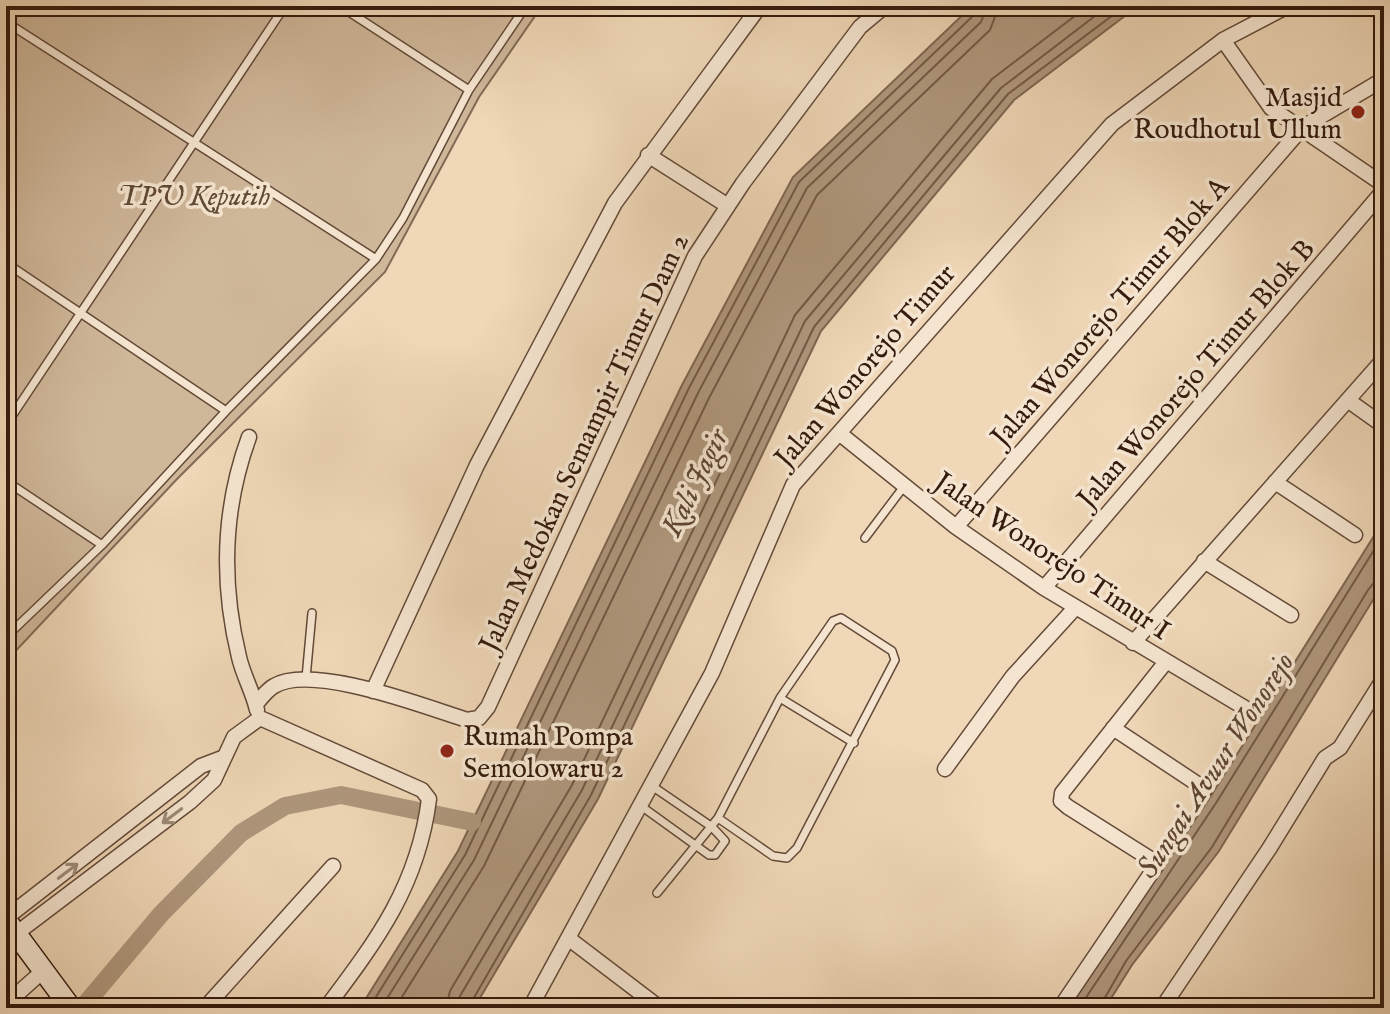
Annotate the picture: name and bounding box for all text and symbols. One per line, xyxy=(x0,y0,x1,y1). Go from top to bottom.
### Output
place label: Masjid Roudhotul Ullum xyxy=(1133,81,1342,148)
marker: Masjid Roudhotul Ullum xyxy=(1349,103,1367,121)
street label: Jalan Wonorejo Timur Blok A xyxy=(982,170,1238,457)
park label: TPU Keputih xyxy=(118,180,270,215)
street label: Jalan Medokan Semampir Timur Dam 2 xyxy=(471,228,698,661)
street label: Jalan Wonorejo Timur Blok B xyxy=(1068,233,1323,519)
street label: Jalan Wonorejo Timur xyxy=(766,257,964,478)
water label: Kali Jagir xyxy=(653,421,739,544)
street label: Jalan Wonorejo Timur I xyxy=(925,463,1176,649)
water label: Sungai Avuur Wonorejo xyxy=(1129,646,1304,886)
place label: Rumah Pompa Semolowaru 2 xyxy=(463,720,634,787)
marker: Rumah Pompa Semolowaru 2 xyxy=(438,742,456,760)
one-way arrow xyxy=(162,807,183,824)
one-way arrow xyxy=(57,863,78,880)

